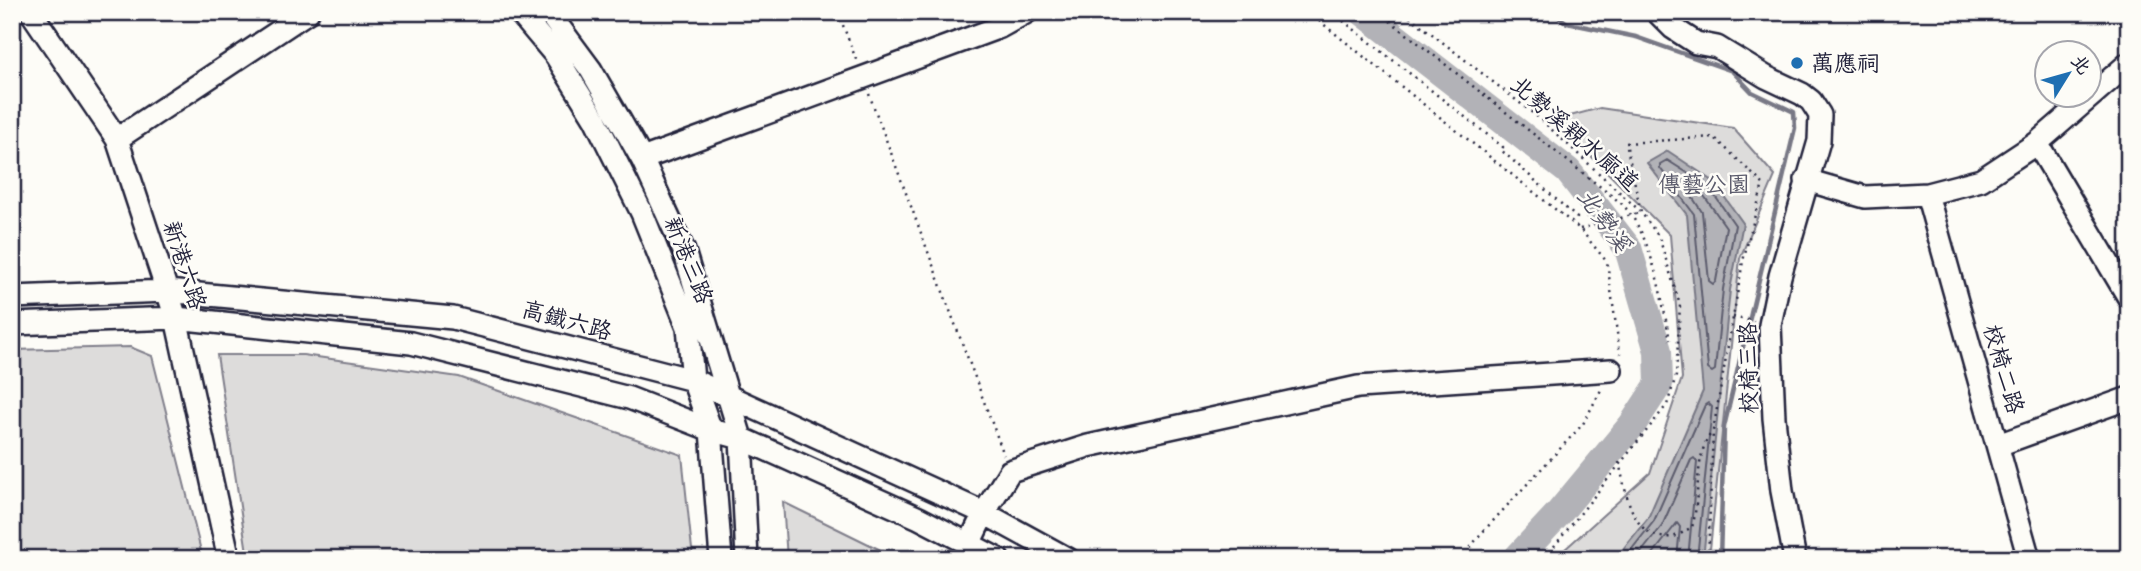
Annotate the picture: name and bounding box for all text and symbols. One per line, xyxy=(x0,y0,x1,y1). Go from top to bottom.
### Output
north arrow xyxy=(2032,38,2102,108)
place label: 萬應祠 xyxy=(1811,48,1880,77)
text: 北 xyxy=(2066,49,2097,79)
marker: 萬應祠 xyxy=(1789,55,1805,71)
street label: 北勢溪親水廊道 xyxy=(1505,69,1646,196)
park label: 傳藝公園 xyxy=(1658,169,1750,198)
water label: 北勢溪 xyxy=(1572,181,1639,259)
street label: 新港三路 xyxy=(659,212,720,308)
street label: 新港六路 xyxy=(157,217,213,313)
street label: 高鐵六路 xyxy=(519,294,615,345)
street label: 校椅二路 xyxy=(1978,321,2031,417)
street label: 校椅三路 xyxy=(1732,322,1763,414)

